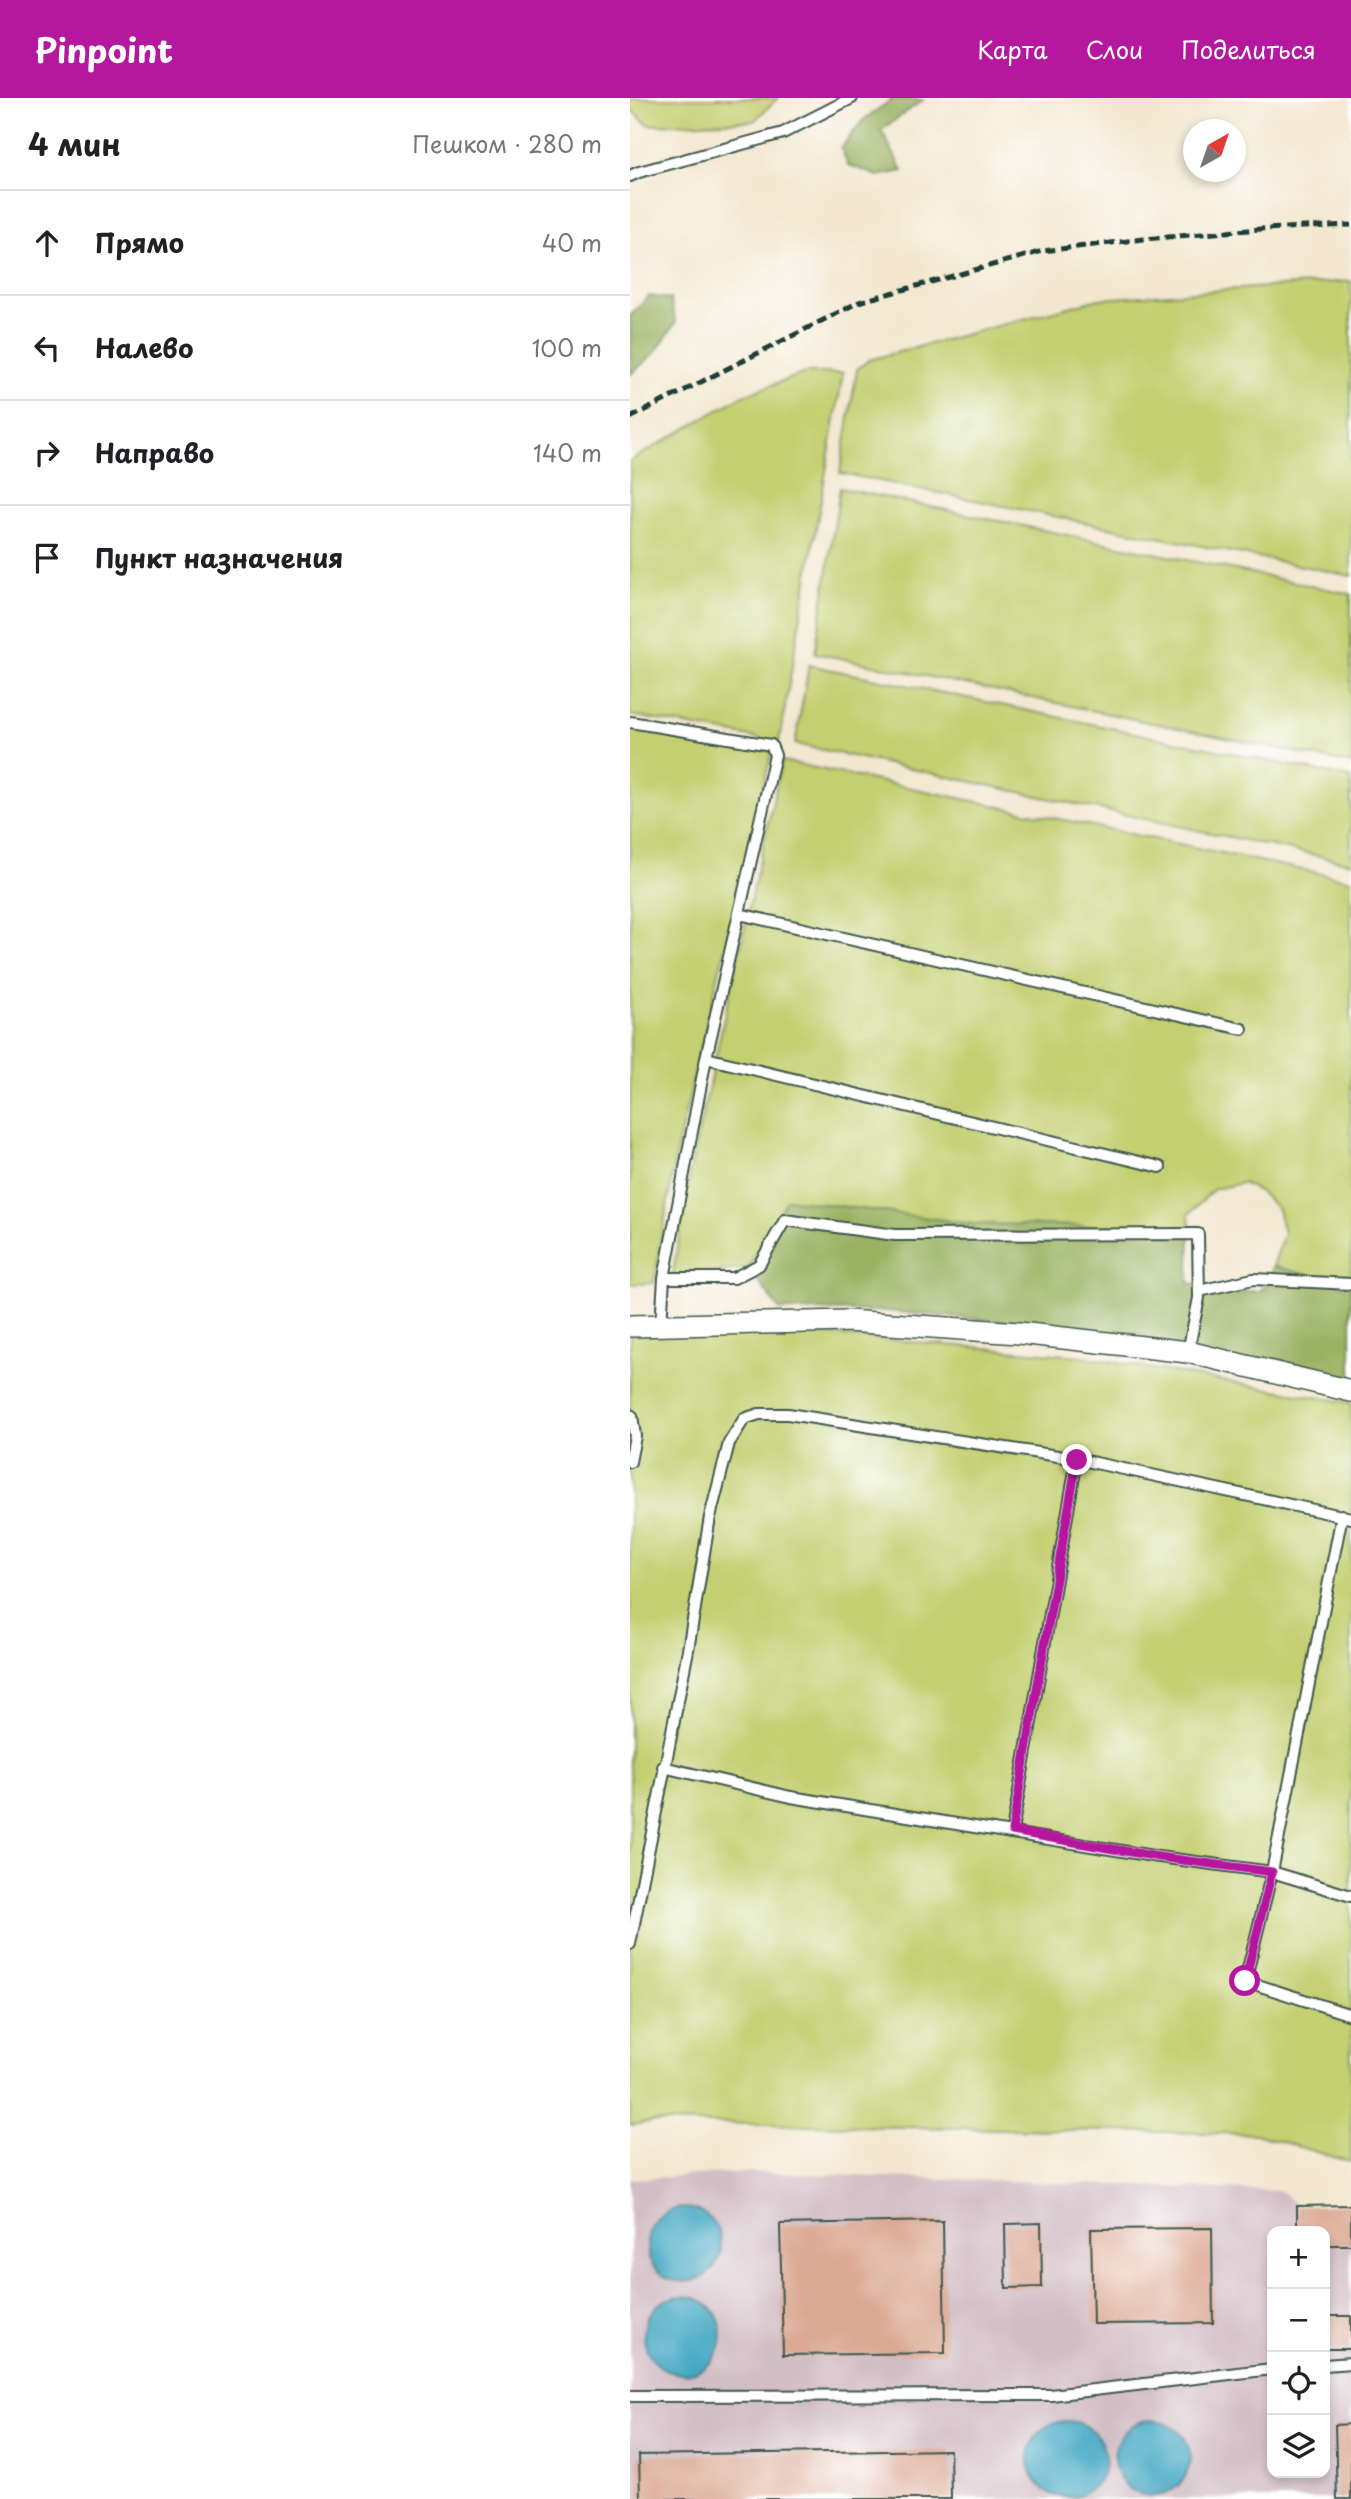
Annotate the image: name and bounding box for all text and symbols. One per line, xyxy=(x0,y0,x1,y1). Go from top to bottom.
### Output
text: Pinpoint xyxy=(35,24,173,74)
text: Карта xyxy=(977,31,1048,67)
text: Слои xyxy=(1086,31,1143,67)
text: Поделиться xyxy=(1181,31,1316,67)
north arrow xyxy=(1183,119,1246,182)
text: 4 мин xyxy=(28,121,121,166)
text: Пешком · 280 m xyxy=(412,126,602,161)
text: Прямо xyxy=(95,223,184,262)
icon: ahead xyxy=(28,224,66,262)
text: 40 m xyxy=(542,225,602,260)
text: Налево xyxy=(95,328,193,367)
icon: left xyxy=(28,329,66,367)
text: 100 m xyxy=(532,330,602,365)
text: Направо xyxy=(95,433,214,472)
icon: right xyxy=(28,434,66,472)
text: 140 m xyxy=(533,435,602,470)
text: Пункт назначения xyxy=(95,538,343,577)
icon: arrive xyxy=(28,539,66,577)
route end xyxy=(1061,1444,1092,1475)
route start xyxy=(1229,1965,1260,1996)
map controls xyxy=(1267,2226,1330,2478)
button: + xyxy=(1267,2226,1330,2289)
button: − xyxy=(1267,2289,1330,2352)
button: locate xyxy=(1267,2352,1330,2415)
button: layers xyxy=(1267,2415,1330,2478)

